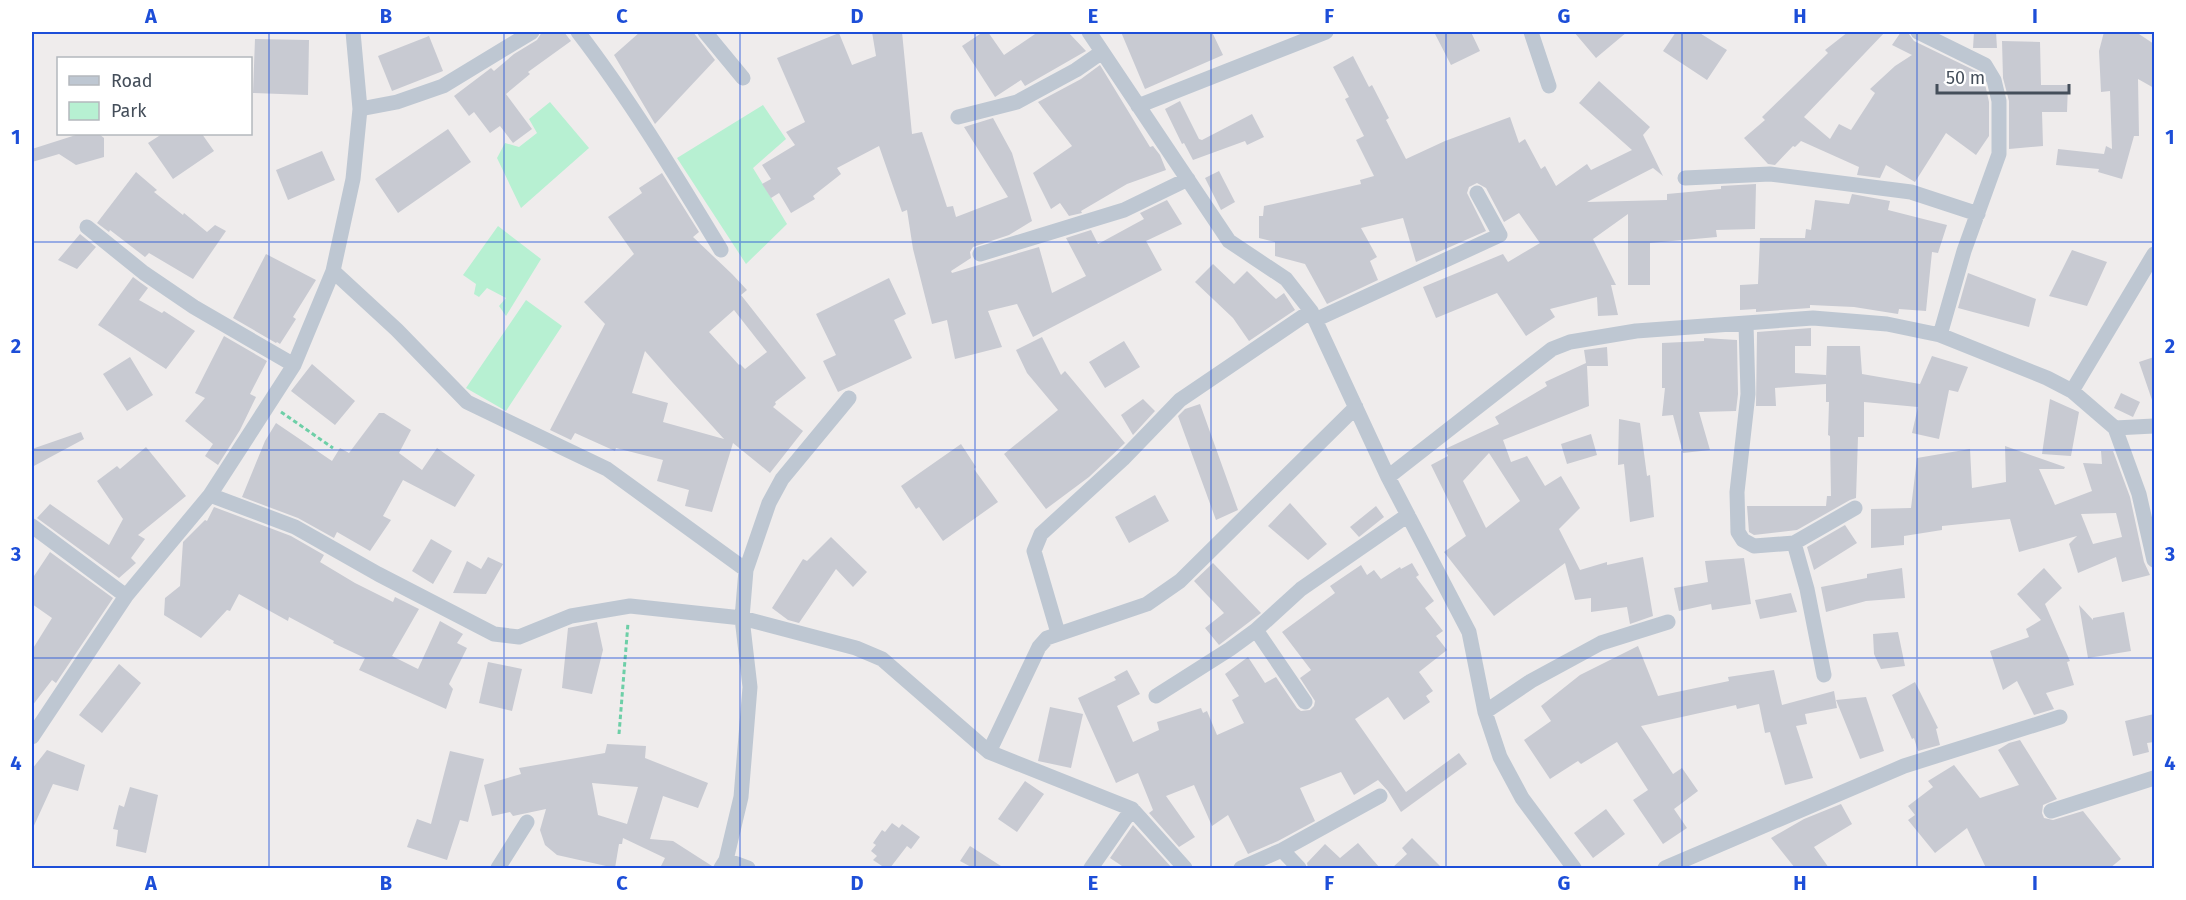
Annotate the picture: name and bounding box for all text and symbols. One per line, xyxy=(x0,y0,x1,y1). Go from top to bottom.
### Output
text: A xyxy=(144,4,158,28)
text: B xyxy=(380,4,392,28)
text: C xyxy=(616,4,628,28)
text: D xyxy=(850,4,864,28)
text: E xyxy=(1088,4,1098,28)
text: F xyxy=(1324,4,1334,28)
text: G xyxy=(1558,4,1570,28)
text: H xyxy=(1793,4,1807,28)
text: I xyxy=(2032,4,2038,28)
legend xyxy=(57,57,252,135)
scale bar xyxy=(1937,57,2069,95)
text: 50 m xyxy=(1946,67,1985,89)
text: Road xyxy=(111,70,153,92)
text: Park xyxy=(111,100,147,122)
text: 1 xyxy=(11,125,21,149)
text: 1 xyxy=(2165,125,2175,149)
text: 2 xyxy=(11,334,21,358)
text: 2 xyxy=(2165,334,2175,358)
text: 3 xyxy=(10,542,21,566)
text: 3 xyxy=(2164,542,2175,566)
text: 4 xyxy=(10,751,22,775)
text: 4 xyxy=(2164,751,2176,775)
text: A xyxy=(144,871,158,895)
text: B xyxy=(380,871,392,895)
text: C xyxy=(616,871,628,895)
text: D xyxy=(850,871,864,895)
text: E xyxy=(1088,871,1098,895)
text: F xyxy=(1324,871,1334,895)
text: G xyxy=(1558,871,1570,895)
text: H xyxy=(1793,871,1807,895)
text: I xyxy=(2032,871,2038,895)

